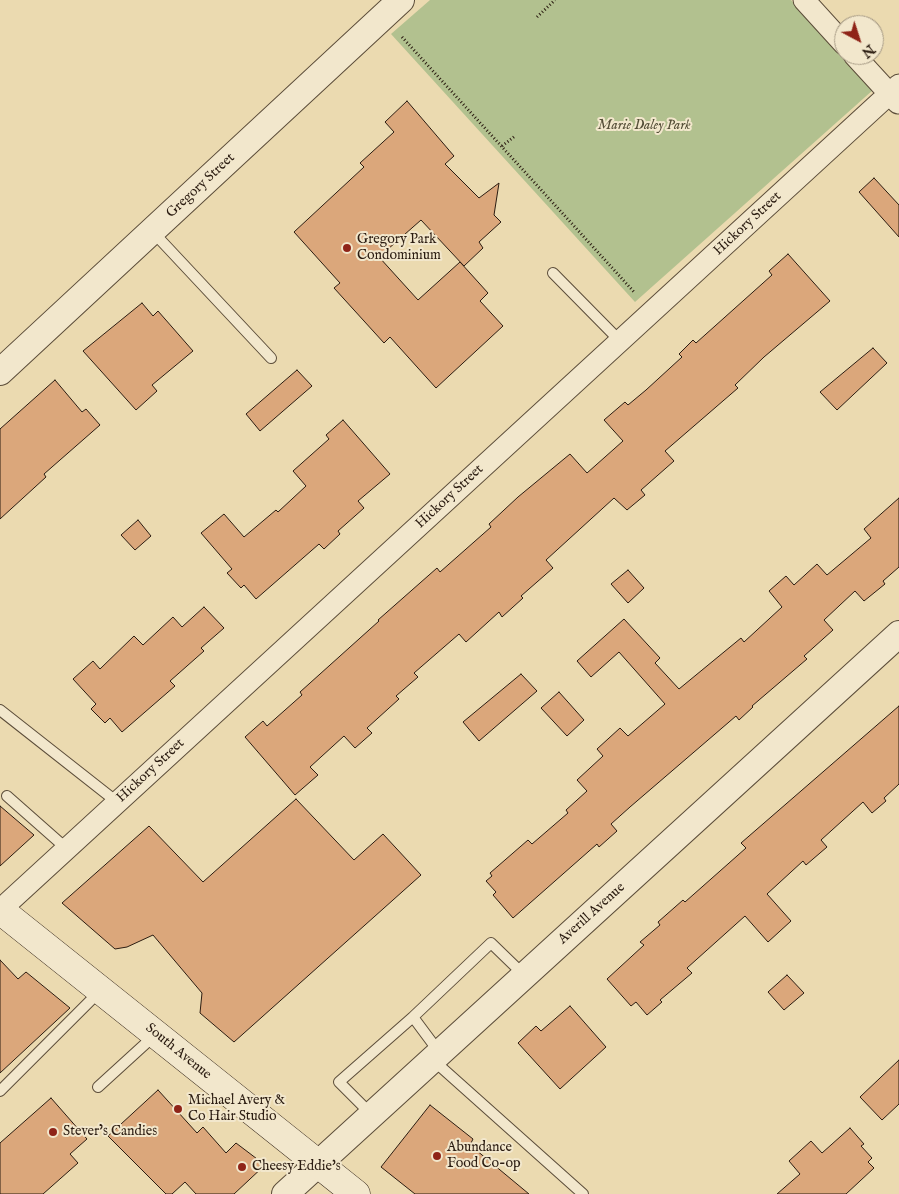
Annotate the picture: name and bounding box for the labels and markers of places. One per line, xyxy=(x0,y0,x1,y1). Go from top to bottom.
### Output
place label: Gregory Park Condominium xyxy=(357,232,441,264)
marker: Gregory Park Condominium xyxy=(341,242,353,254)
place label: Michael Avery & Co Hair Studio xyxy=(188,1093,285,1126)
marker: Michael Avery & Co Hair Studio xyxy=(172,1103,184,1115)
place label: Stever’s Candies xyxy=(63,1124,157,1140)
marker: Stever’s Candies xyxy=(47,1126,59,1138)
place label: Abundance Food Co-op xyxy=(447,1140,521,1172)
marker: Abundance Food Co-op xyxy=(431,1150,443,1162)
place label: Cheesy Eddie's xyxy=(252,1159,341,1175)
marker: Cheesy Eddie's xyxy=(236,1161,248,1173)

